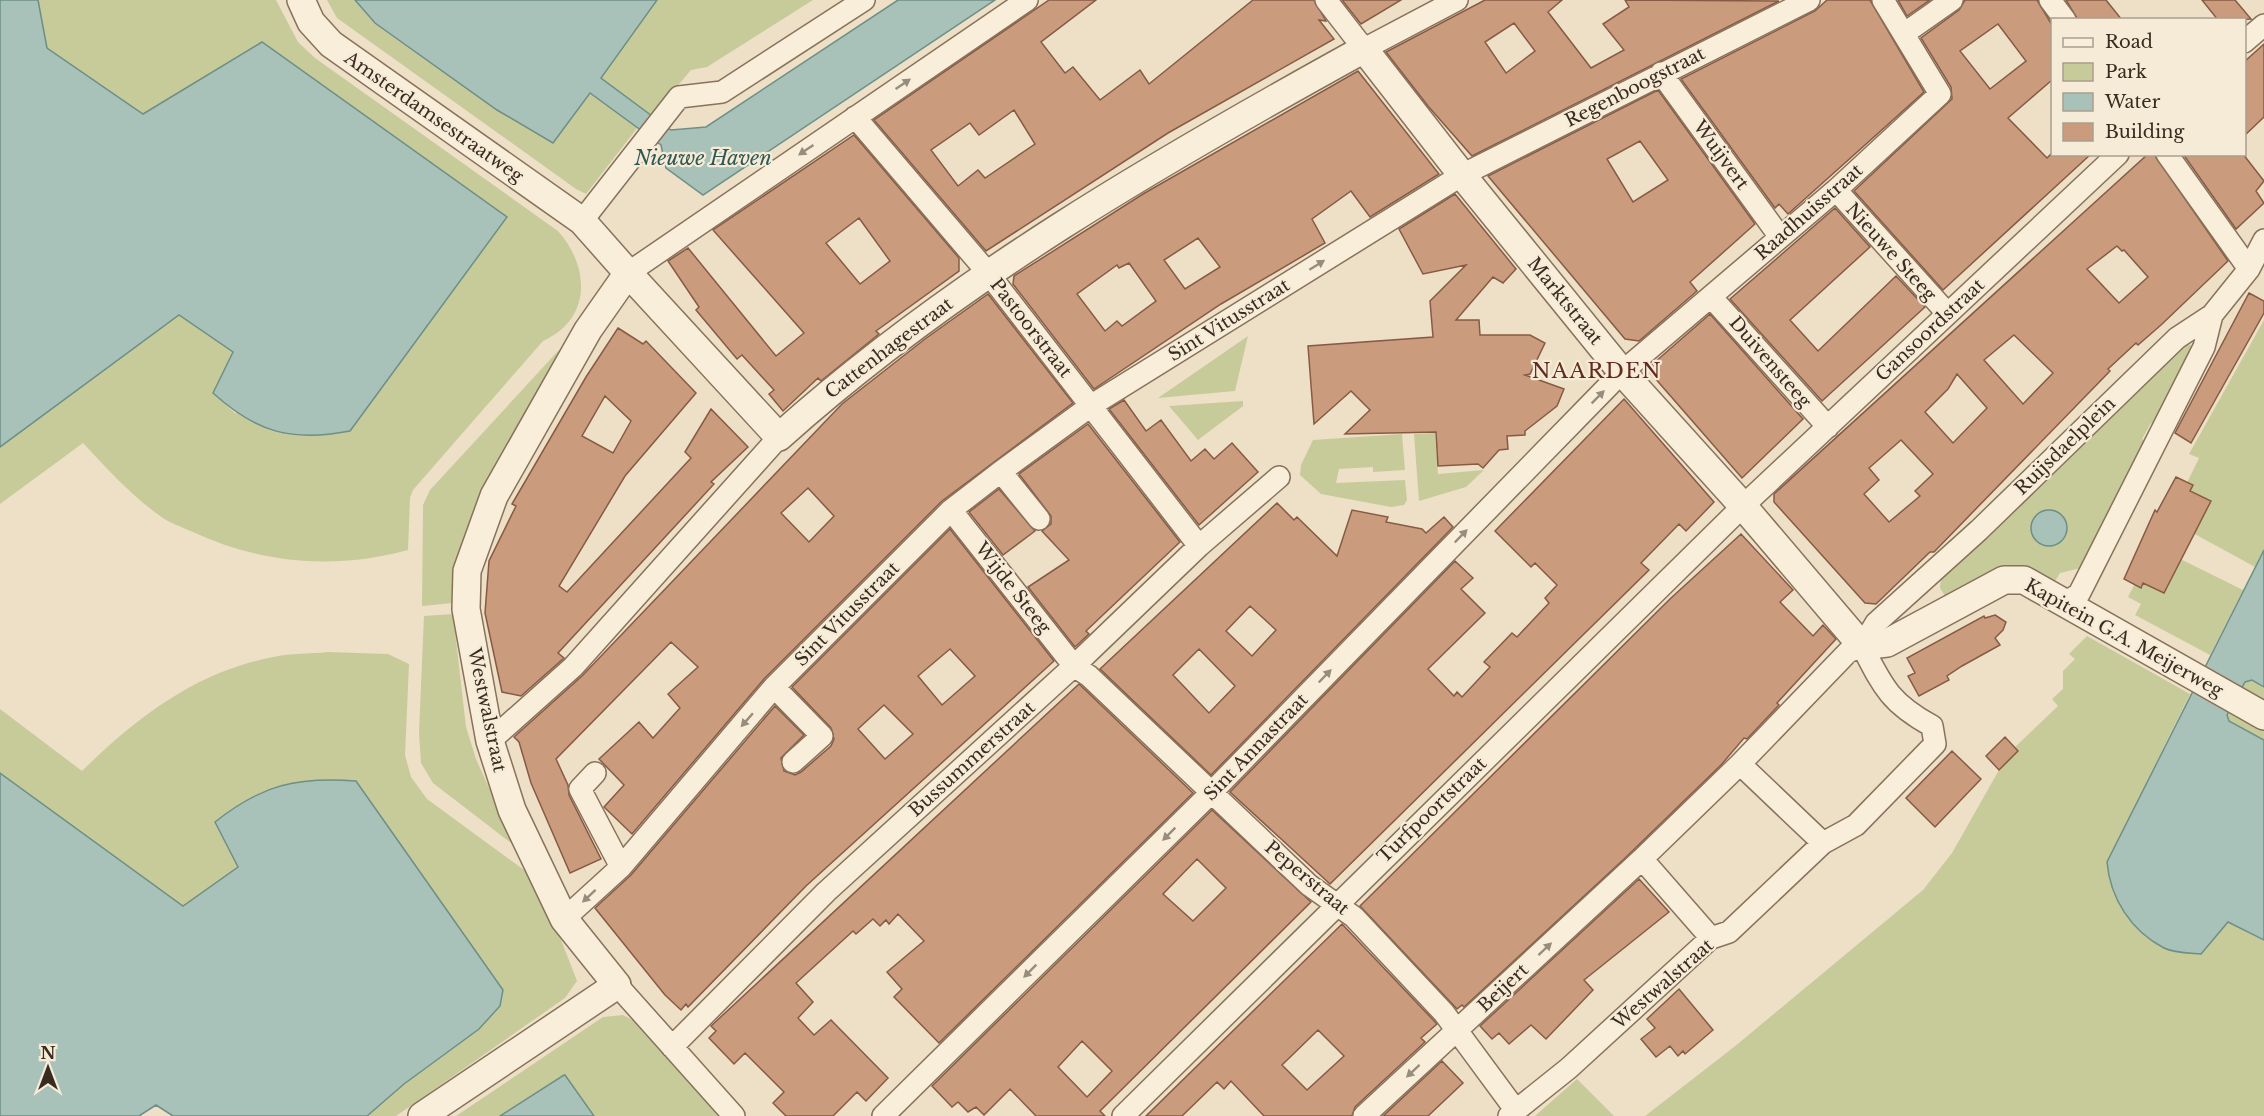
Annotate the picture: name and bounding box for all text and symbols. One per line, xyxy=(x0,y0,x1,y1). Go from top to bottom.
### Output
legend xyxy=(2051,18,2246,156)
text: Road xyxy=(2105,31,2153,53)
street label: Regenboogstraat xyxy=(1561,42,1709,132)
street label: Amsterdamsestraatweg xyxy=(340,46,528,187)
text: Park xyxy=(2105,61,2147,83)
one-way arrow xyxy=(895,79,911,90)
text: Water xyxy=(2104,91,2161,113)
street label: Wuijvert xyxy=(1688,115,1754,194)
text: Building xyxy=(2105,121,2184,143)
one-way arrow xyxy=(799,144,815,156)
water label: Nieuwe Haven xyxy=(633,146,772,170)
street label: Raadhuisstraat xyxy=(1751,159,1867,265)
street label: Nieuwe Steeg xyxy=(1841,198,1941,306)
street label: Marktstraat xyxy=(1523,253,1607,349)
one-way arrow xyxy=(1309,260,1325,271)
street label: Pastoorstraat xyxy=(986,274,1077,382)
street label: Sint Vitusstraat xyxy=(1164,274,1294,366)
street label: Gansoordstraat xyxy=(1871,274,1989,386)
street label: Cattenhagestraat xyxy=(821,293,957,403)
street label: Duivensteeg xyxy=(1724,312,1816,412)
district label: NAARDEN xyxy=(1532,358,1662,384)
one-way arrow xyxy=(1590,390,1604,404)
street label: Ruijsdaelplein xyxy=(2010,393,2120,499)
one-way arrow xyxy=(1454,528,1468,543)
street label: Wijde Steeg xyxy=(970,537,1056,638)
street label: Sint Vitusstraat xyxy=(790,557,904,671)
street label: Kapitein G.A. Meijerweg xyxy=(2021,574,2227,702)
street label: Westwalstraat xyxy=(463,645,511,774)
one-way arrow xyxy=(1318,669,1332,683)
street label: Sint Annastraat xyxy=(1199,689,1313,805)
street label: Bussummerstraat xyxy=(904,696,1040,821)
one-way arrow xyxy=(740,712,754,727)
street label: Turfpoortstraat xyxy=(1373,752,1491,868)
one-way arrow xyxy=(1162,827,1177,841)
street label: Peperstraat xyxy=(1260,836,1354,920)
one-way arrow xyxy=(582,889,597,902)
street label: Westwalstraat xyxy=(1607,934,1718,1034)
one-way arrow xyxy=(1537,942,1552,956)
street label: Beijert xyxy=(1473,959,1533,1017)
one-way arrow xyxy=(1024,963,1038,977)
north arrow xyxy=(18,1038,78,1098)
text: N xyxy=(40,1043,56,1063)
one-way arrow xyxy=(1405,1064,1420,1078)

